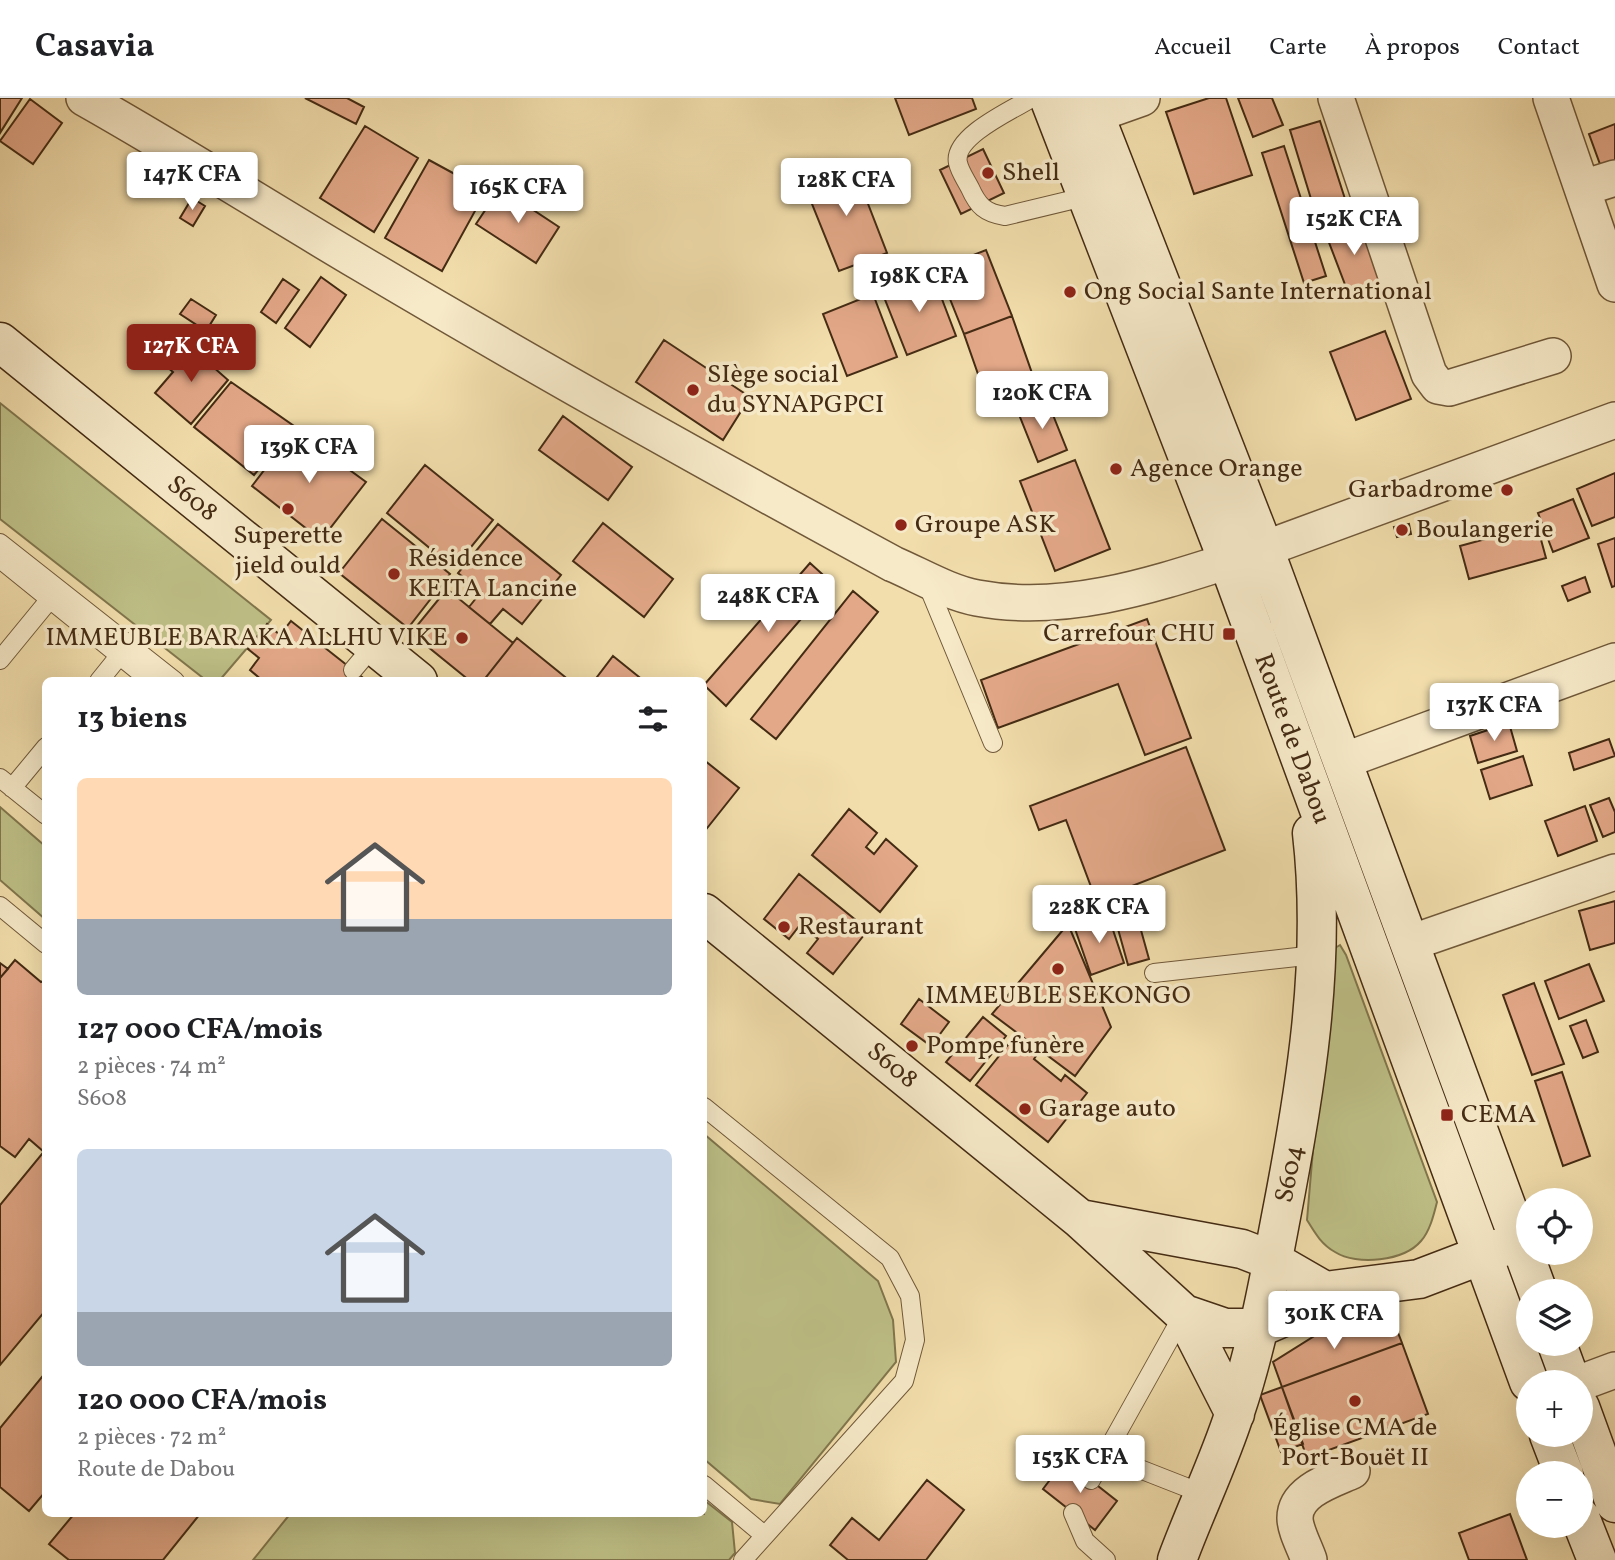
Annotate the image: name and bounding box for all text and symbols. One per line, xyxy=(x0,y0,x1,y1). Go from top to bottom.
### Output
text: Casavia xyxy=(35,25,155,71)
text: Accueil xyxy=(1154,31,1231,65)
text: Carte xyxy=(1269,31,1327,65)
text: À propos xyxy=(1365,31,1460,65)
text: Contact xyxy=(1498,31,1580,65)
pin: 147K CFA xyxy=(120,152,264,212)
place label: Shell xyxy=(1002,155,1060,191)
pin: 128K CFA xyxy=(774,158,918,218)
text: 147K CFA xyxy=(143,159,241,191)
text: 128K CFA xyxy=(797,165,895,197)
marker: Shell xyxy=(980,165,996,181)
pin: 165K CFA xyxy=(446,166,590,225)
text: 165K CFA xyxy=(469,172,567,204)
pin: 152K CFA xyxy=(1282,198,1426,257)
text: 152K CFA xyxy=(1306,204,1402,236)
pin: 198K CFA xyxy=(847,254,991,314)
text: 198K CFA xyxy=(869,261,969,293)
place label: Ong Social Sante International xyxy=(1084,274,1432,310)
marker: Ong Social Sante International xyxy=(1062,284,1078,300)
pin: 127K CFA xyxy=(119,324,263,384)
text: 127K CFA xyxy=(143,331,239,363)
place label: SIège social du SYNAPGPCI xyxy=(707,357,884,423)
pin: 120K CFA xyxy=(970,372,1114,431)
text: 120K CFA xyxy=(992,378,1092,410)
marker: SIège social du SYNAPGPCI xyxy=(685,382,701,398)
pin: 139K CFA xyxy=(237,426,381,485)
text: 139K CFA xyxy=(260,432,358,464)
place label: Agence Orange xyxy=(1130,451,1303,487)
marker: Agence Orange xyxy=(1108,461,1124,477)
street label: S608 xyxy=(159,467,225,531)
place label: Garbadrome xyxy=(1348,472,1493,508)
marker: Garbadrome xyxy=(1499,482,1515,498)
marker: Superette jield ould xyxy=(280,501,296,517)
place label: Groupe ASK xyxy=(915,507,1056,543)
place label: Boulangerie xyxy=(1416,512,1554,548)
marker: Groupe ASK xyxy=(893,517,909,533)
place label: Superette jield ould xyxy=(233,518,343,584)
marker: Boulangerie xyxy=(1394,522,1410,538)
place label: Résidence KEITA Lancine xyxy=(408,541,577,607)
marker: Résidence KEITA Lancine xyxy=(386,566,402,582)
pin: 248K CFA xyxy=(696,574,840,634)
text: 248K CFA xyxy=(717,581,819,613)
place label: Carrefour CHU xyxy=(1043,616,1215,652)
place label: IMMEUBLE BARAKA ALLHU VIKE xyxy=(45,620,448,656)
marker: Carrefour CHU xyxy=(1221,626,1237,642)
marker: IMMEUBLE BARAKA ALLHU VIKE xyxy=(454,630,470,646)
street label: Route de Dabou xyxy=(1244,649,1340,829)
pin: 137K CFA xyxy=(1422,684,1566,743)
text: 137K CFA xyxy=(1446,690,1542,722)
text: 13 biens xyxy=(77,698,187,740)
icon: filters xyxy=(634,700,672,738)
icon: home xyxy=(312,824,438,950)
pin: 228K CFA xyxy=(1027,886,1171,945)
text: 228K CFA xyxy=(1048,892,1150,924)
place label: Restaurant xyxy=(798,909,924,945)
marker: Restaurant xyxy=(776,919,792,935)
marker: IMMEUBLE SEKONGO xyxy=(1050,961,1066,977)
place label: IMMEUBLE SEKONGO xyxy=(925,978,1191,1014)
text: 127 000 CFA/mois xyxy=(77,1009,323,1051)
place label: Pompe funère xyxy=(926,1028,1084,1064)
street label: S608 xyxy=(859,1034,925,1098)
marker: Pompe funère xyxy=(904,1038,920,1054)
text: 2 pièces · 74 m² xyxy=(77,1051,226,1083)
text: S608 xyxy=(77,1083,127,1115)
place label: Garage auto xyxy=(1039,1091,1176,1127)
place label: CEMA xyxy=(1461,1097,1536,1133)
marker: Garage auto xyxy=(1017,1101,1033,1117)
marker: CEMA xyxy=(1439,1107,1455,1123)
street label: S604 xyxy=(1267,1142,1313,1206)
map controls xyxy=(1516,1188,1593,1538)
button: locate xyxy=(1516,1188,1593,1265)
icon: home xyxy=(312,1195,438,1321)
button: layers xyxy=(1516,1279,1593,1356)
pin: 301K CFA xyxy=(1262,1292,1406,1351)
text: 301K CFA xyxy=(1284,1298,1384,1330)
button: + xyxy=(1516,1370,1593,1447)
text: 120 000 CFA/mois xyxy=(77,1380,327,1422)
marker: Église CMA de Port-Bouët II xyxy=(1347,1393,1363,1409)
place label: Église CMA de Port-Bouët II xyxy=(1273,1410,1437,1476)
text: 2 pièces · 72 m² xyxy=(77,1422,226,1454)
pin: 153K CFA xyxy=(1008,1436,1152,1495)
text: 153K CFA xyxy=(1032,1442,1128,1474)
text: Route de Dabou xyxy=(77,1454,235,1486)
button: − xyxy=(1516,1461,1593,1538)

